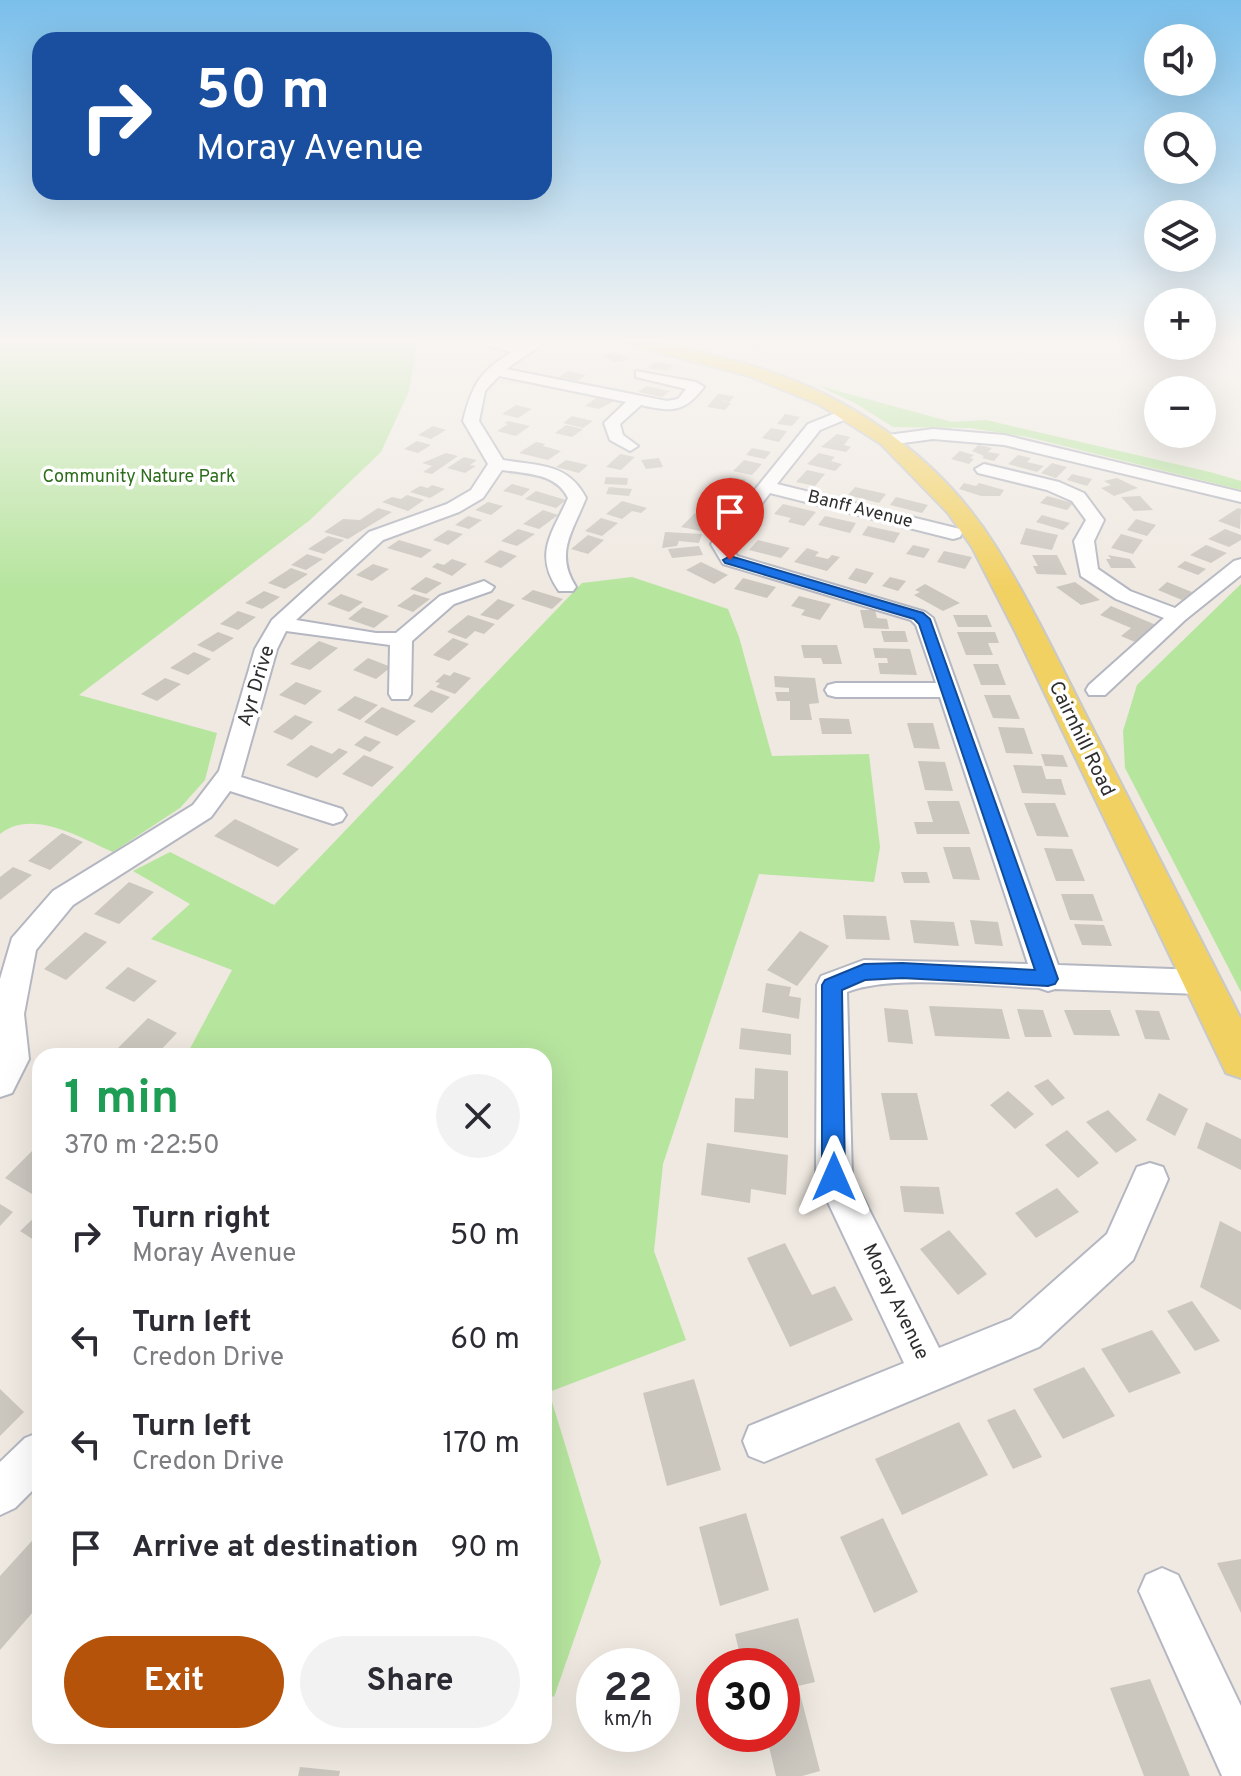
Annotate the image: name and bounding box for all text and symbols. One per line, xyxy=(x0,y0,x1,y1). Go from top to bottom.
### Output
map controls xyxy=(1144,24,1216,448)
button: sound xyxy=(1144,24,1216,96)
text: 50 m xyxy=(196,58,330,128)
icon: right xyxy=(64,64,168,168)
button: search xyxy=(1144,112,1216,184)
text: Moray Avenue xyxy=(196,127,423,173)
button: layers xyxy=(1144,200,1216,272)
button: + xyxy=(1144,288,1216,360)
button: − xyxy=(1144,376,1216,448)
park label: Community Nature Park xyxy=(42,466,236,489)
pin xyxy=(696,478,764,560)
street label: Banff Avenue xyxy=(805,486,915,534)
icon: arrive xyxy=(708,490,752,534)
street label: Ayr Drive xyxy=(232,642,282,730)
street label: Cairnhill Road xyxy=(1042,677,1120,801)
text: 1 min xyxy=(64,1070,179,1130)
button: close xyxy=(436,1074,520,1158)
text: 370 m · 22:50 xyxy=(64,1130,220,1163)
position arrow xyxy=(792,1135,876,1219)
text: Turn right xyxy=(132,1201,270,1238)
icon: right xyxy=(64,1214,108,1258)
text: 50 m xyxy=(450,1218,520,1255)
text: Moray Avenue xyxy=(132,1238,296,1271)
street label: Moray Avenue xyxy=(856,1240,934,1364)
text: Turn left xyxy=(132,1305,252,1342)
icon: left xyxy=(64,1318,108,1362)
text: 60 m xyxy=(450,1322,520,1359)
text: Credon Drive xyxy=(132,1342,284,1375)
text: Turn left xyxy=(132,1409,252,1446)
icon: left xyxy=(64,1422,108,1466)
text: 170 m xyxy=(442,1426,520,1463)
text: Credon Drive xyxy=(132,1446,284,1479)
icon: arrive xyxy=(64,1526,108,1570)
text: Arrive at destination xyxy=(132,1530,418,1567)
text: 90 m xyxy=(451,1530,520,1567)
button: Exit xyxy=(64,1636,284,1728)
button: Share xyxy=(300,1636,520,1728)
speed limit sign: 30 xyxy=(696,1648,800,1752)
text: 22 xyxy=(604,1665,652,1715)
text: km/h xyxy=(604,1707,652,1733)

